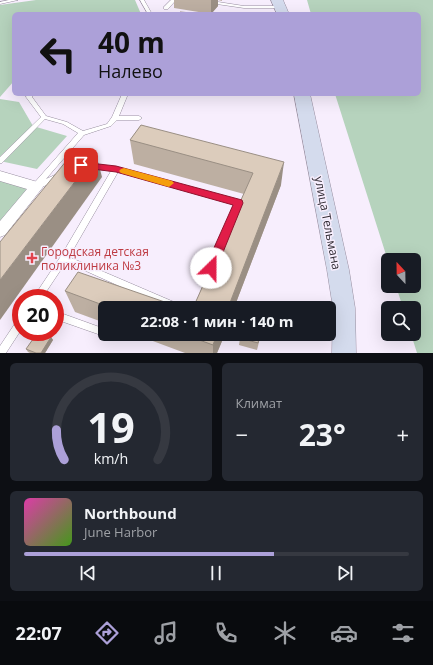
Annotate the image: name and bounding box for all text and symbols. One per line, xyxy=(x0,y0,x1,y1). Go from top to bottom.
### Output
text: 40 m xyxy=(98,23,165,61)
icon: left xyxy=(32,28,84,80)
text: Налево xyxy=(98,59,163,83)
pin xyxy=(64,148,98,182)
icon: arrive xyxy=(70,154,92,176)
street label: улица Тельмана xyxy=(311,175,345,271)
place label: Городская детская поликлиника №3 xyxy=(41,243,149,274)
position arrow xyxy=(190,247,232,289)
marker: Городская детская поликлиника №3 xyxy=(26,252,38,264)
north arrow xyxy=(381,253,421,293)
map controls xyxy=(381,253,421,341)
speed limit sign: 20 xyxy=(12,289,64,341)
button: search xyxy=(381,301,421,341)
text: 22:08 · 1 мин · 140 m xyxy=(141,311,293,331)
text: Климат xyxy=(236,394,282,412)
text: 19 xyxy=(87,399,135,455)
text: 23° xyxy=(299,414,346,455)
text: − xyxy=(236,419,248,449)
text: + xyxy=(396,419,409,449)
text: km/h xyxy=(93,449,128,468)
text: Northbound xyxy=(84,503,177,523)
text: June Harbor xyxy=(84,523,157,541)
icon: previous xyxy=(77,562,99,584)
icon: pause xyxy=(205,562,227,584)
icon: next xyxy=(334,562,356,584)
icon: directions xyxy=(93,619,121,647)
icon: music xyxy=(152,619,180,647)
icon: phone xyxy=(212,619,240,647)
icon: climate xyxy=(271,619,299,647)
icon: car xyxy=(330,619,358,647)
icon: filters xyxy=(389,619,417,647)
text: 22:07 xyxy=(16,621,62,645)

